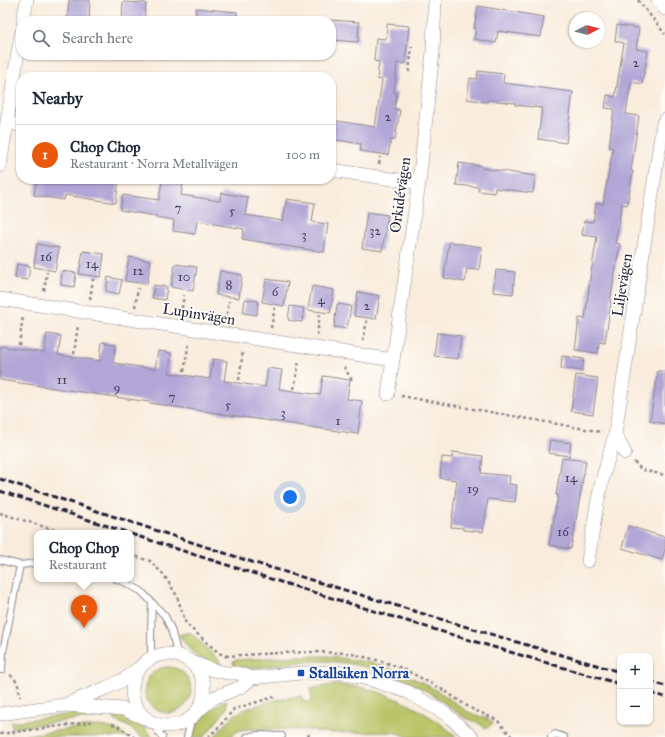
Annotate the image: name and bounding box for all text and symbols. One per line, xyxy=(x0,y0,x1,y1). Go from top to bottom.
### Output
north arrow xyxy=(569,12,605,48)
search box xyxy=(16,16,336,60)
icon: search xyxy=(30,27,52,49)
text: Search here xyxy=(62,29,133,47)
house number: 2 xyxy=(633,55,640,71)
text: Nearby xyxy=(32,88,83,109)
house number: 2 xyxy=(385,109,392,125)
text: Chop Chop xyxy=(70,138,141,156)
text: 1 xyxy=(42,147,48,163)
text: 100 m xyxy=(286,147,320,163)
text: Restaurant · Norra Metallvägen xyxy=(70,156,238,172)
street label: Orkidévägen xyxy=(386,156,414,234)
house number: 7 xyxy=(175,200,182,216)
house number: 5 xyxy=(229,203,235,219)
house number: 32 xyxy=(369,223,381,239)
house number: 3 xyxy=(301,227,307,243)
house number: 16 xyxy=(40,249,52,265)
street label: Liljevägen xyxy=(608,252,636,318)
house number: 14 xyxy=(86,256,99,272)
house number: 12 xyxy=(132,263,144,279)
house number: 10 xyxy=(178,269,190,285)
house number: 8 xyxy=(226,277,233,293)
house number: 6 xyxy=(272,284,279,300)
house number: 4 xyxy=(317,292,325,308)
house number: 2 xyxy=(364,298,371,314)
street label: Lupinvägen xyxy=(161,299,237,329)
house number: 11 xyxy=(57,372,67,388)
house number: 9 xyxy=(114,380,121,396)
house number: 7 xyxy=(169,389,176,405)
house number: 5 xyxy=(225,397,231,413)
house number: 3 xyxy=(280,405,286,421)
house number: 1 xyxy=(335,413,341,429)
house number: 14 xyxy=(565,470,578,486)
house number: 19 xyxy=(467,481,479,497)
your location xyxy=(280,487,300,507)
house number: 16 xyxy=(557,524,569,540)
popup xyxy=(34,530,134,582)
text: Chop Chop xyxy=(49,539,119,557)
text: Restaurant xyxy=(49,557,107,573)
pin: 1 xyxy=(71,595,97,628)
map controls xyxy=(617,653,653,725)
button: + xyxy=(617,653,653,689)
place label: Stallsiken Norra xyxy=(309,664,410,682)
marker: Stallsiken Norra xyxy=(296,668,306,678)
button: − xyxy=(617,689,653,725)

